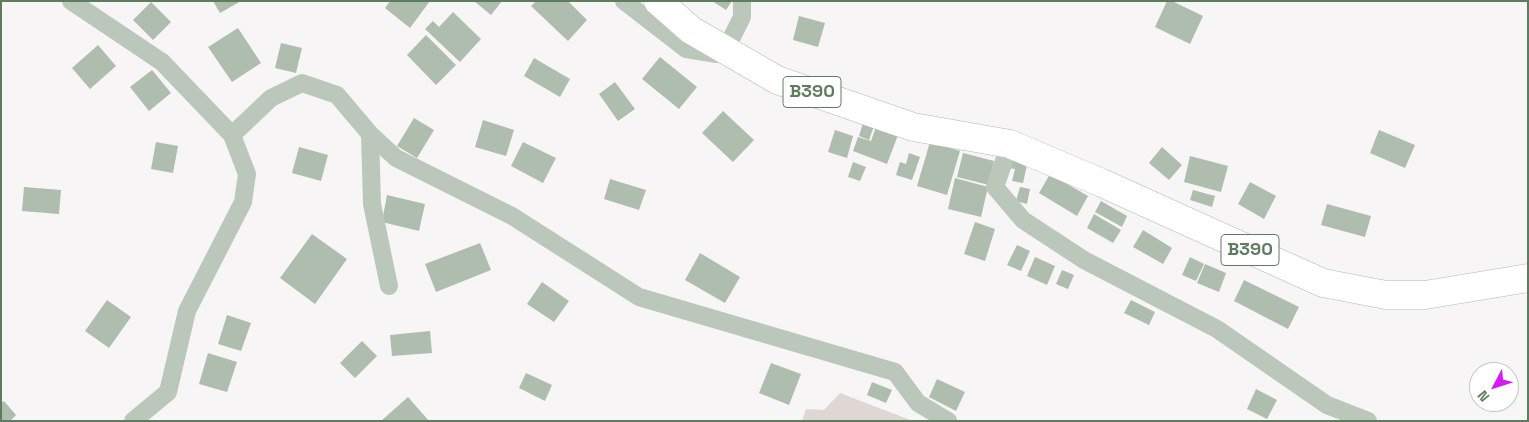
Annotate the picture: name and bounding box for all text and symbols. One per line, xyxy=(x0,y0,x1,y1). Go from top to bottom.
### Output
road number: B390 xyxy=(783,76,841,108)
road number: B390 xyxy=(1221,234,1279,266)
north arrow xyxy=(1469,362,1519,412)
text: N xyxy=(1473,387,1493,405)

